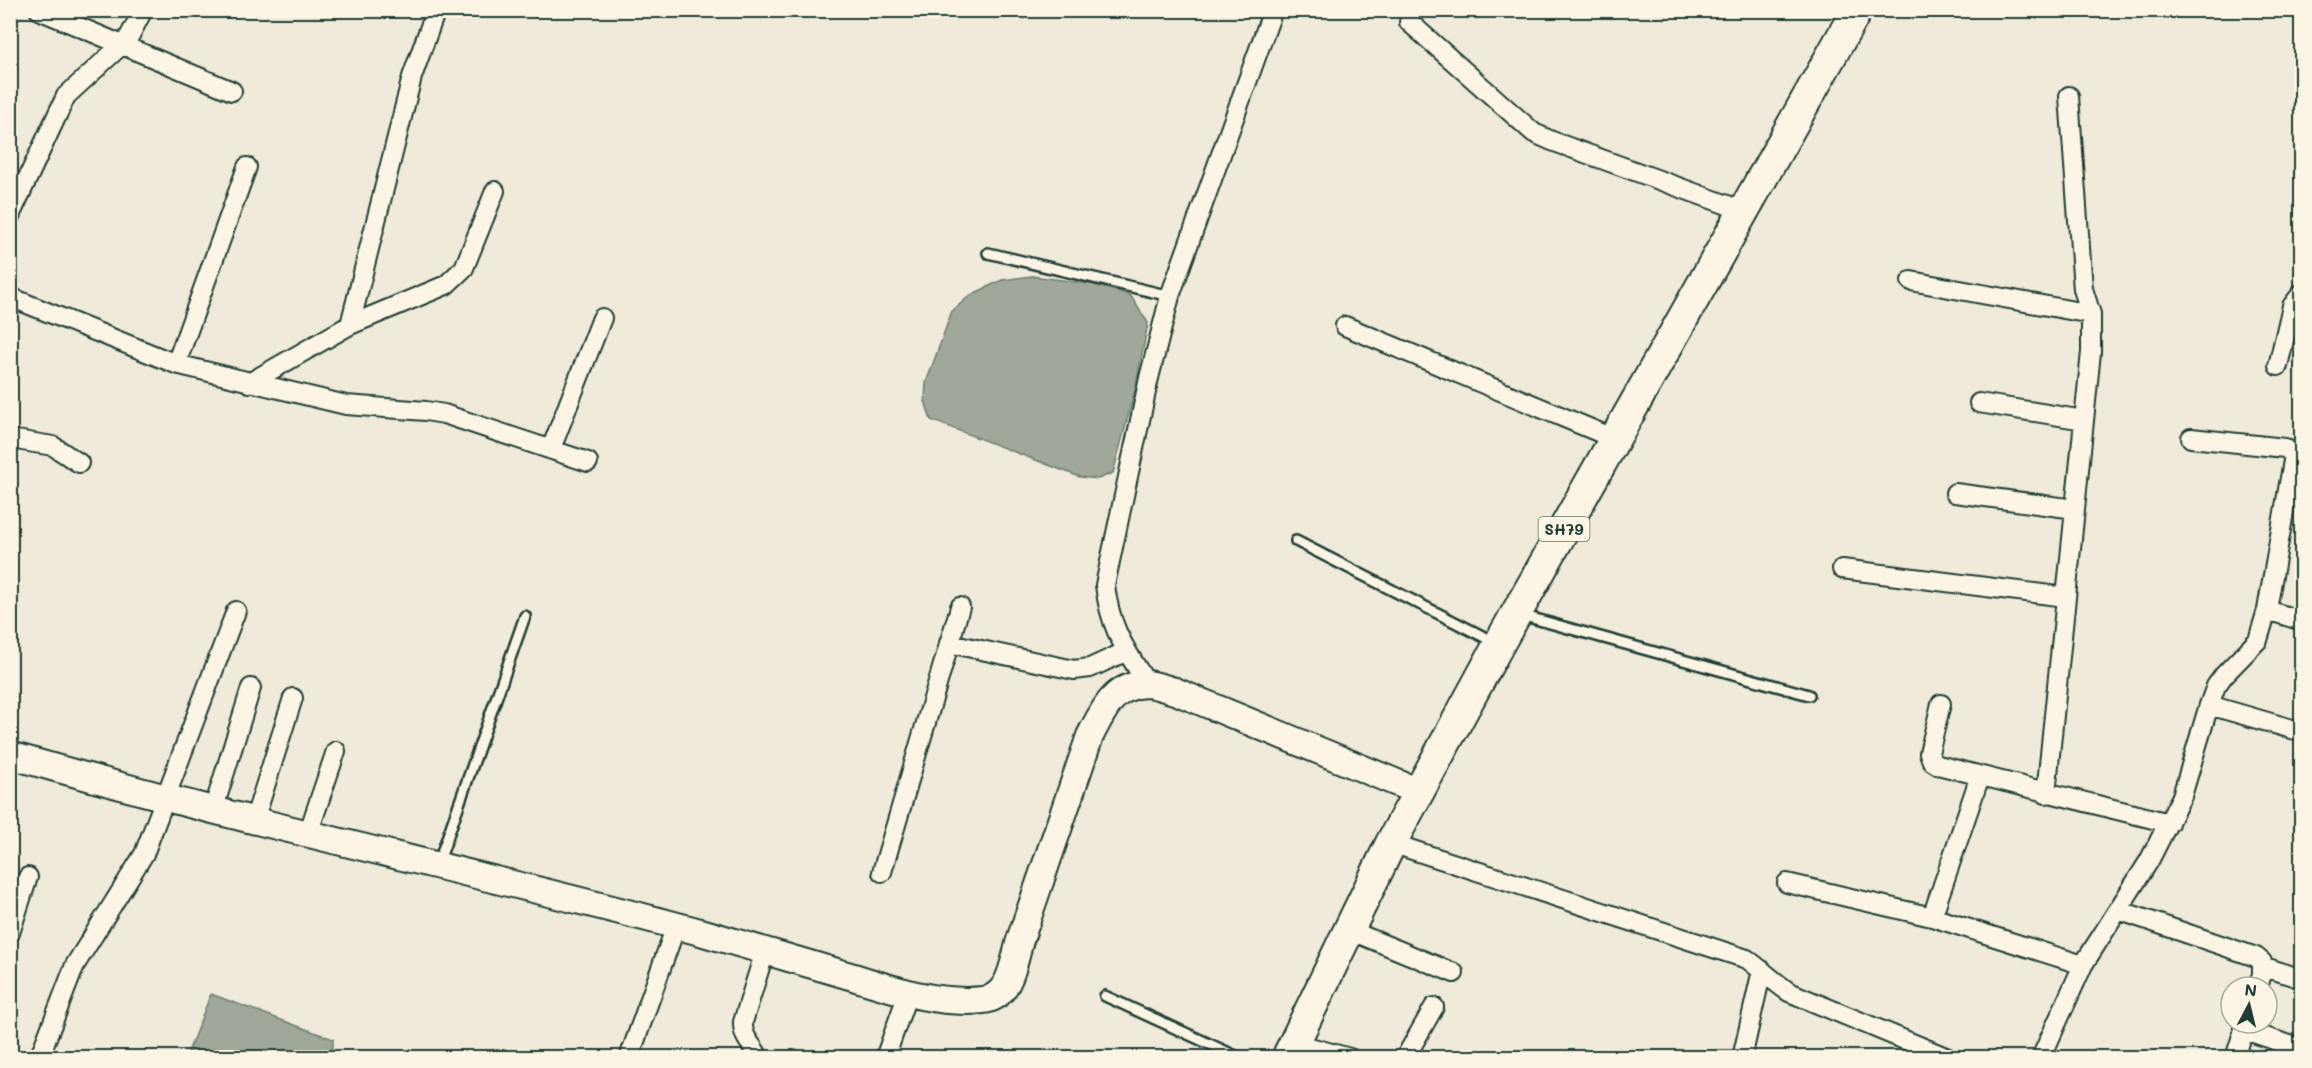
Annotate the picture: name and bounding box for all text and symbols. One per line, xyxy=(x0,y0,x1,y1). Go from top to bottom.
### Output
road number: SH79 xyxy=(1538,517,1590,541)
north arrow xyxy=(2219,975,2279,1035)
text: N xyxy=(2244,978,2258,1001)

